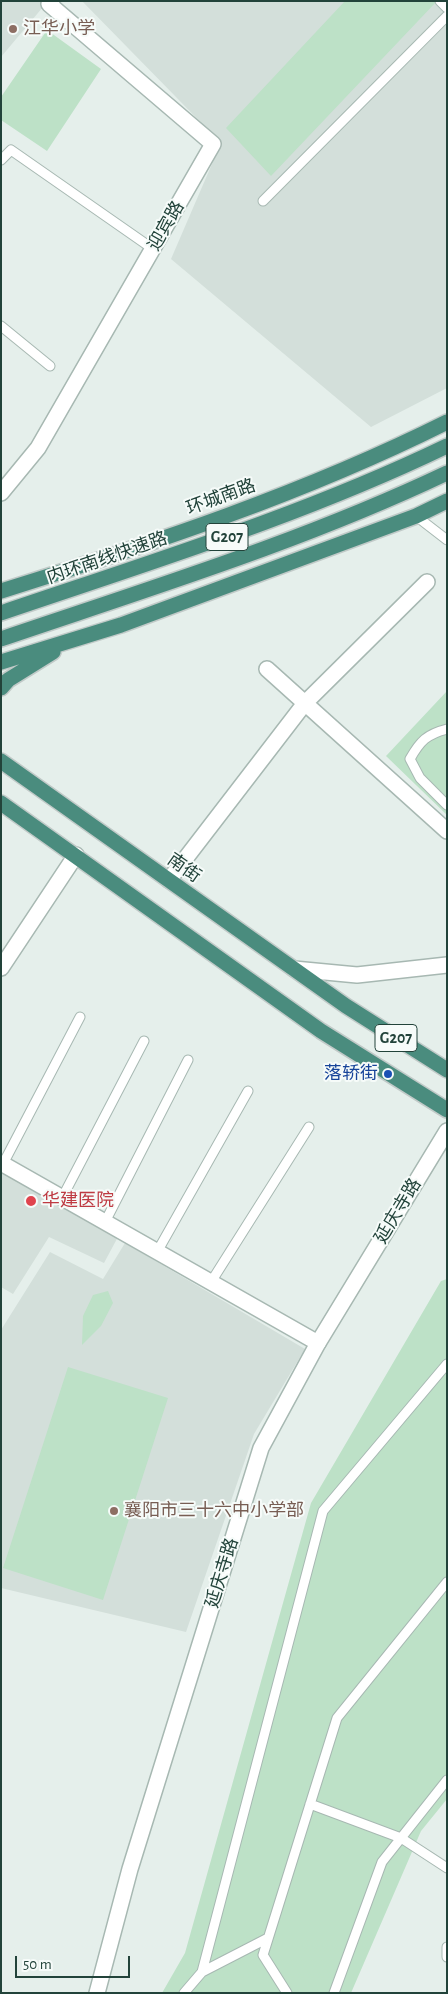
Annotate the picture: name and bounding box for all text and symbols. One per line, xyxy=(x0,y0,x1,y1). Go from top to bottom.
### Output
place label: 江华小学 xyxy=(23,18,95,40)
marker: 江华小学 xyxy=(7,23,19,35)
street label: 迎宾路 xyxy=(143,197,189,255)
street label: 环城南路 xyxy=(183,475,259,519)
road number: G207 xyxy=(206,524,248,550)
street label: 内环南线快速路 xyxy=(44,527,170,589)
street label: 南街 xyxy=(163,849,205,887)
road number: G207 xyxy=(375,1024,417,1052)
place label: 落轿街 xyxy=(324,1063,378,1085)
marker: 落轿街 xyxy=(382,1068,394,1080)
street label: 延庆寺路 xyxy=(370,1175,426,1247)
place label: 华建医院 xyxy=(42,1190,114,1212)
marker: 华建医院 xyxy=(24,1194,38,1208)
place label: 襄阳市三十六中小学部 xyxy=(124,1500,304,1522)
marker: 襄阳市三十六中小学部 xyxy=(108,1505,120,1517)
street label: 延庆寺路 xyxy=(201,1535,243,1611)
scale bar xyxy=(18,1946,132,1978)
text: 50 m xyxy=(23,1957,52,1972)

